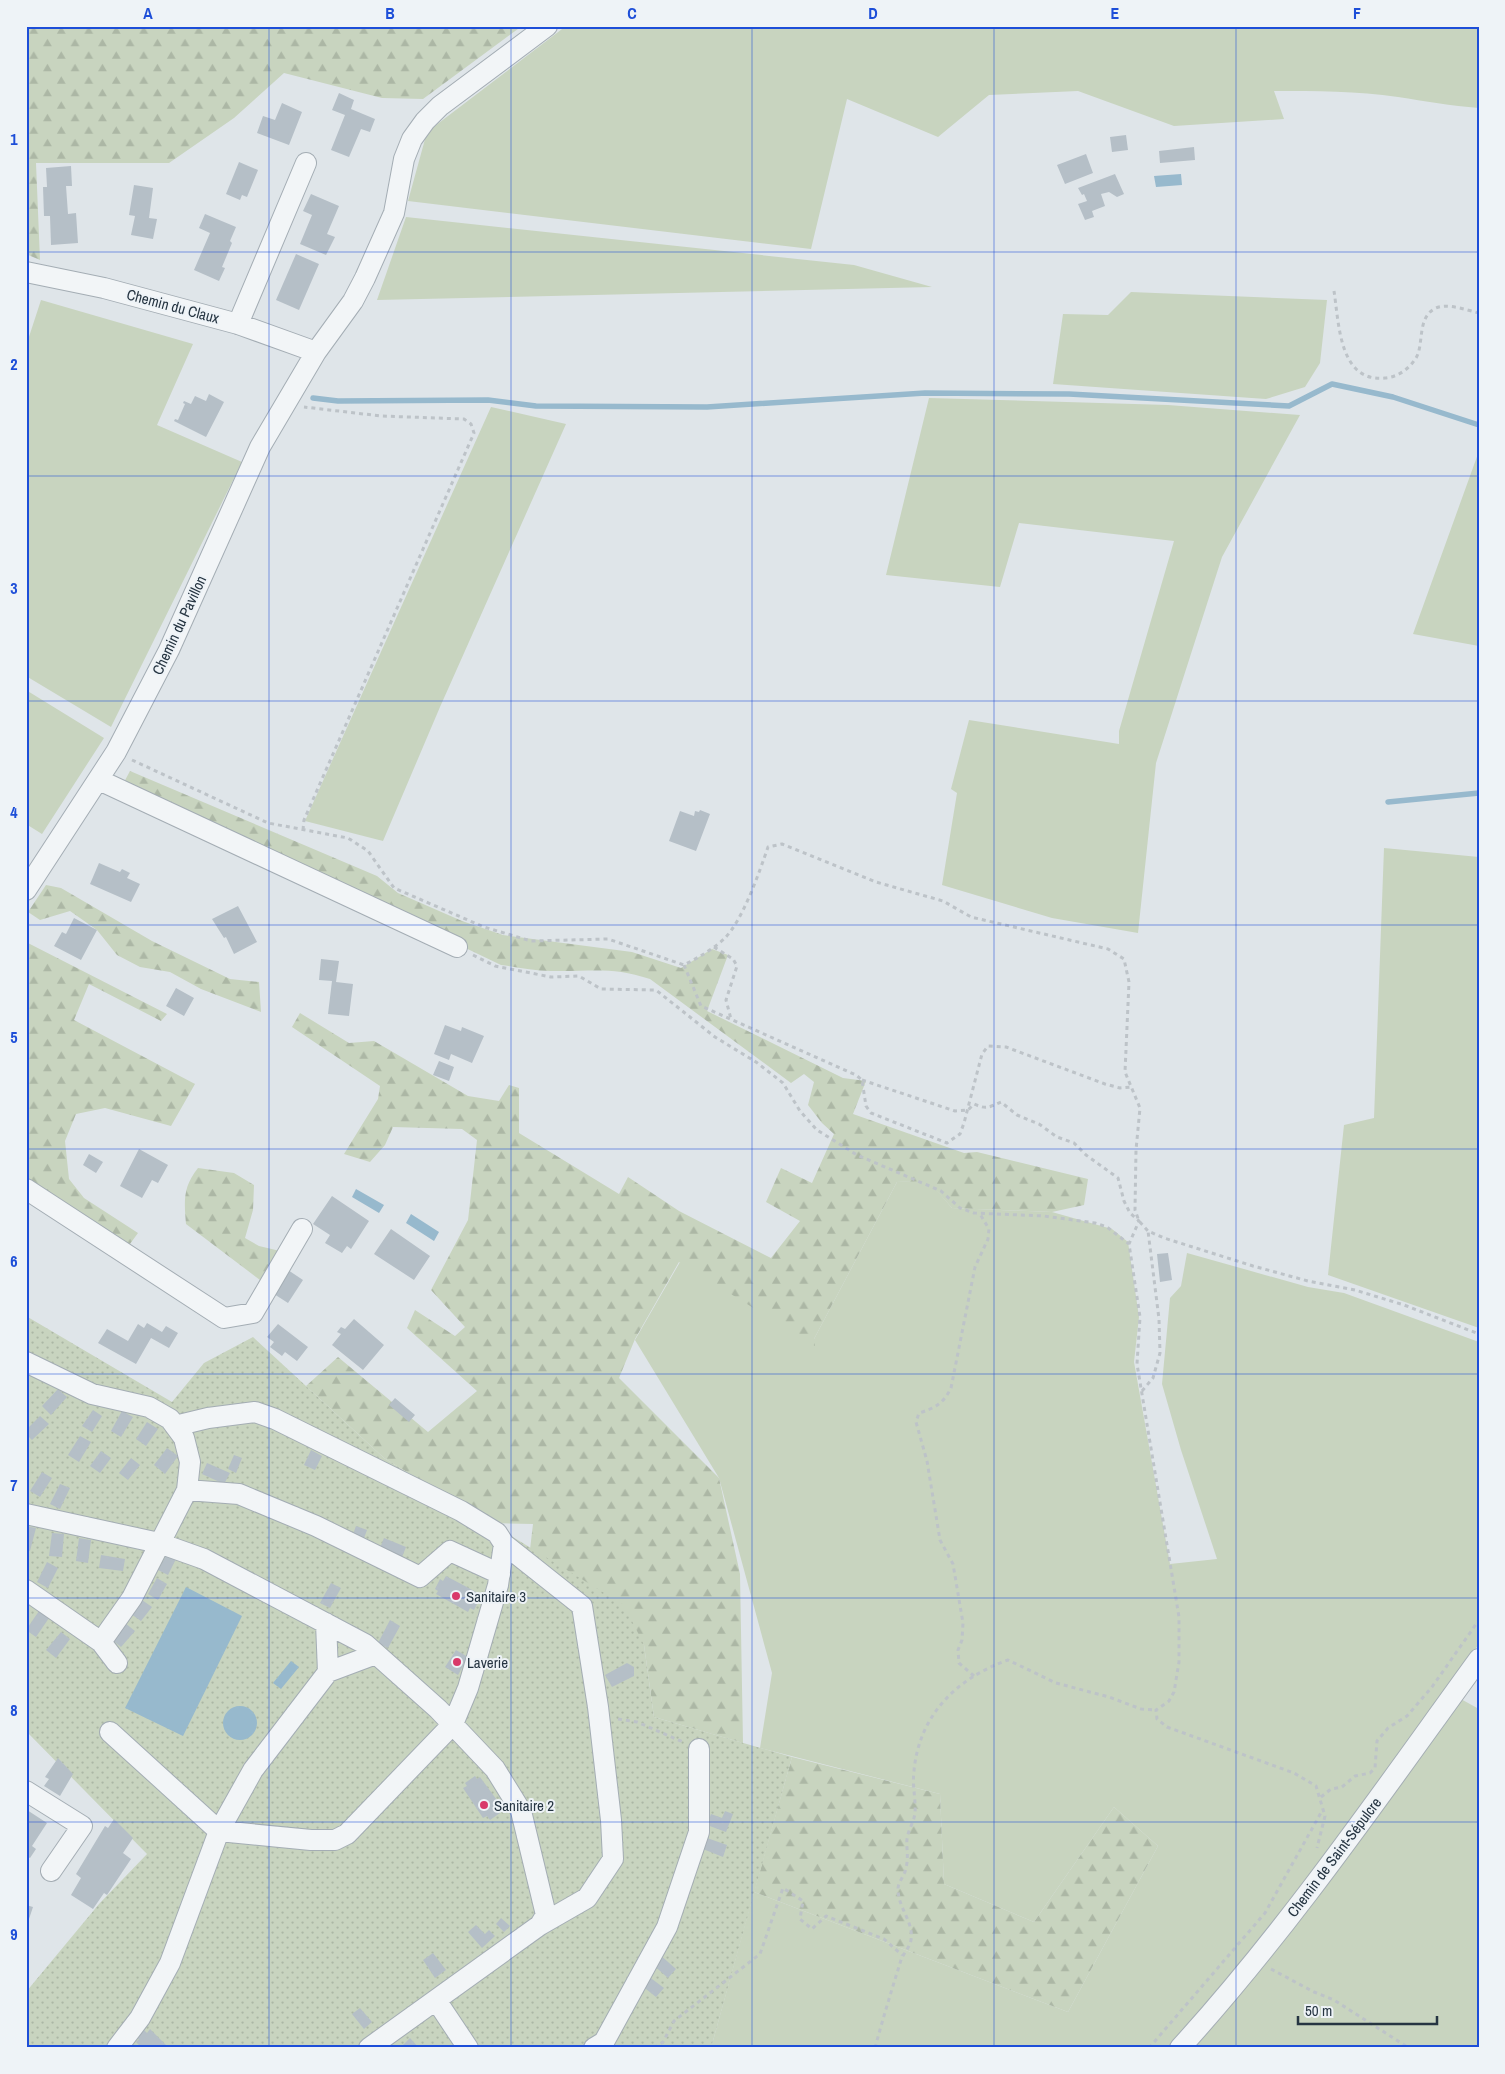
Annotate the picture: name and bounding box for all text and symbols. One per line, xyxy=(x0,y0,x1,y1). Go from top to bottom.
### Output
text: A xyxy=(143,2,153,24)
text: B xyxy=(385,2,395,24)
text: C xyxy=(627,2,637,24)
text: D xyxy=(868,2,878,24)
text: E xyxy=(1111,2,1120,24)
text: F xyxy=(1353,2,1361,24)
text: 1 xyxy=(10,128,18,150)
street label: Chemin du Claux xyxy=(124,284,222,329)
text: 2 xyxy=(10,353,18,375)
street label: Chemin du Pavillon xyxy=(147,572,211,678)
text: 3 xyxy=(10,577,18,599)
text: 4 xyxy=(10,801,18,823)
text: 5 xyxy=(10,1026,18,1048)
text: 6 xyxy=(10,1250,18,1272)
text: 7 xyxy=(10,1474,18,1496)
place label: Sanitaire 3 xyxy=(466,1586,526,1607)
marker: Sanitaire 3 xyxy=(450,1590,462,1602)
place label: Laverie xyxy=(467,1652,508,1673)
marker: Laverie xyxy=(451,1656,463,1668)
text: 8 xyxy=(10,1699,18,1721)
street label: Chemin de Saint-Sépulcre xyxy=(1282,1793,1386,1921)
place label: Sanitaire 2 xyxy=(494,1795,554,1816)
marker: Sanitaire 2 xyxy=(478,1799,490,1811)
text: 9 xyxy=(10,1923,18,1945)
scale bar xyxy=(1298,1994,1436,2026)
text: 50 m xyxy=(1305,2000,1332,2021)

